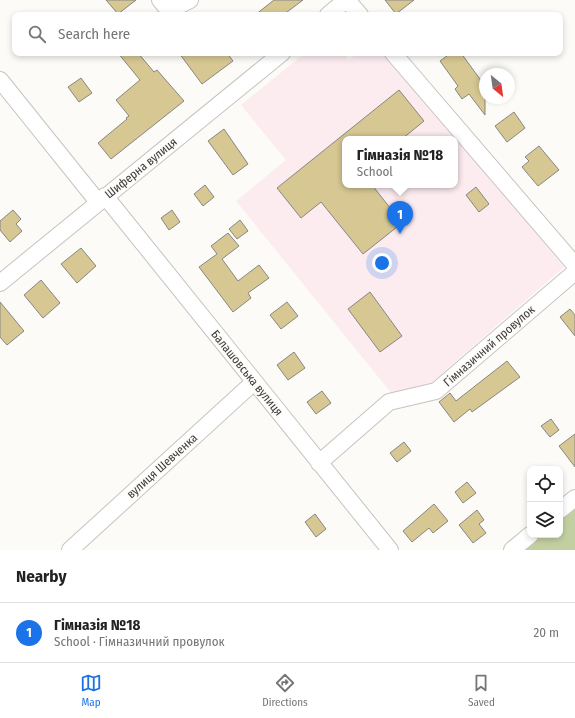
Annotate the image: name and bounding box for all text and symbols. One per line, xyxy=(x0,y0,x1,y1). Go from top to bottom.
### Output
search box xyxy=(12,12,563,56)
icon: search xyxy=(26,23,48,45)
text: Search here xyxy=(58,25,130,43)
north arrow xyxy=(479,68,515,104)
street label: Шиферна вулиця xyxy=(102,135,180,201)
popup xyxy=(342,136,458,188)
text: Гімназія №18 xyxy=(357,146,443,164)
text: School xyxy=(357,164,393,179)
pin: 1 xyxy=(387,201,413,234)
your location xyxy=(372,253,392,273)
street label: Гімназичний провулок xyxy=(441,302,538,389)
street label: Балашовська вулиця xyxy=(208,327,286,419)
street label: вулиця Шевченка xyxy=(124,431,200,501)
map controls xyxy=(527,466,563,538)
button: locate xyxy=(527,466,563,502)
button: layers xyxy=(527,502,563,538)
text: Nearby xyxy=(16,566,67,587)
text: Гімназія №18 xyxy=(54,616,140,634)
text: 1 xyxy=(26,625,32,640)
text: 20 m xyxy=(533,625,559,640)
text: School · Гімназичний провулок xyxy=(54,634,225,649)
tab: Map xyxy=(80,672,102,709)
tab: Directions xyxy=(262,672,308,709)
tab: Saved xyxy=(468,672,495,709)

